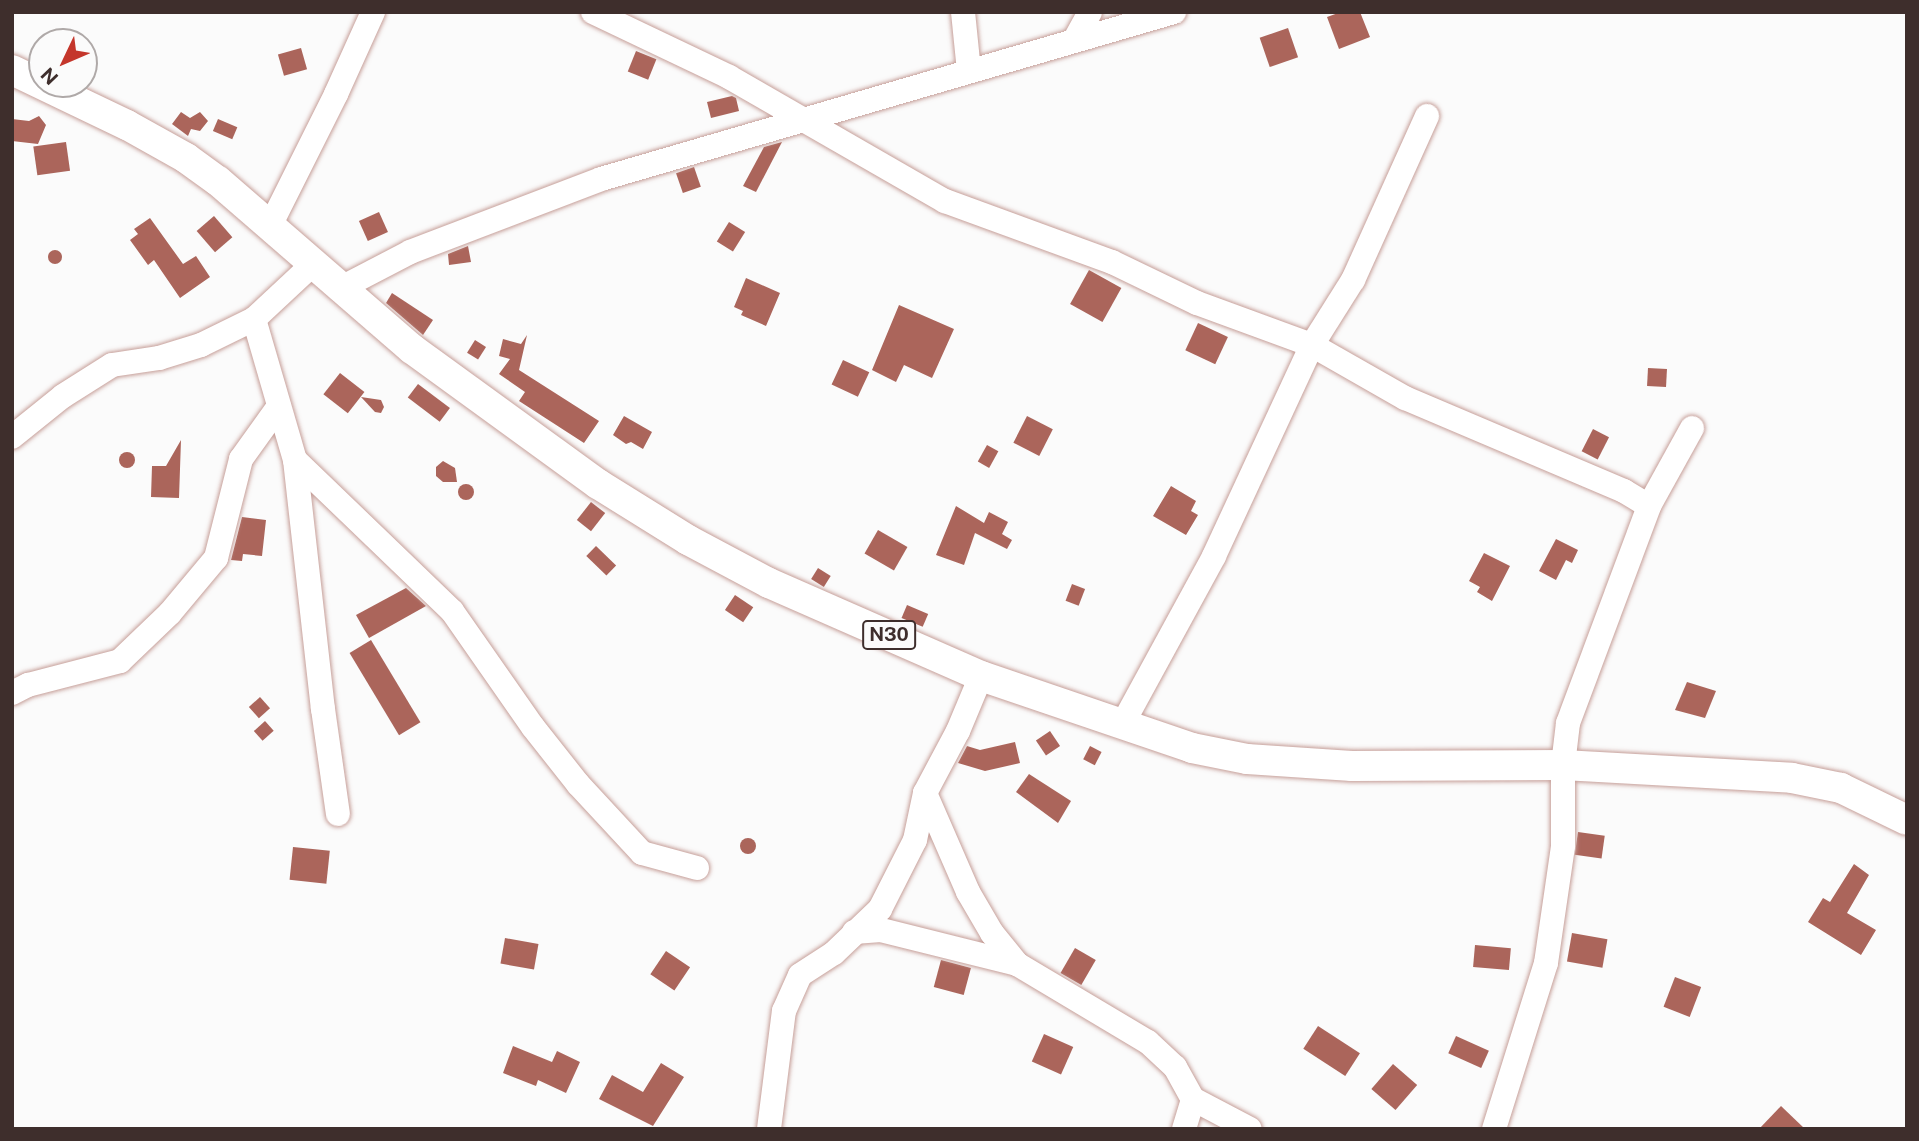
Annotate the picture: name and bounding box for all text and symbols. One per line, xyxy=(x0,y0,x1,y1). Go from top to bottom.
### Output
north arrow xyxy=(28,28,98,98)
text: N xyxy=(36,63,62,89)
road number: N30 xyxy=(861,620,917,650)

